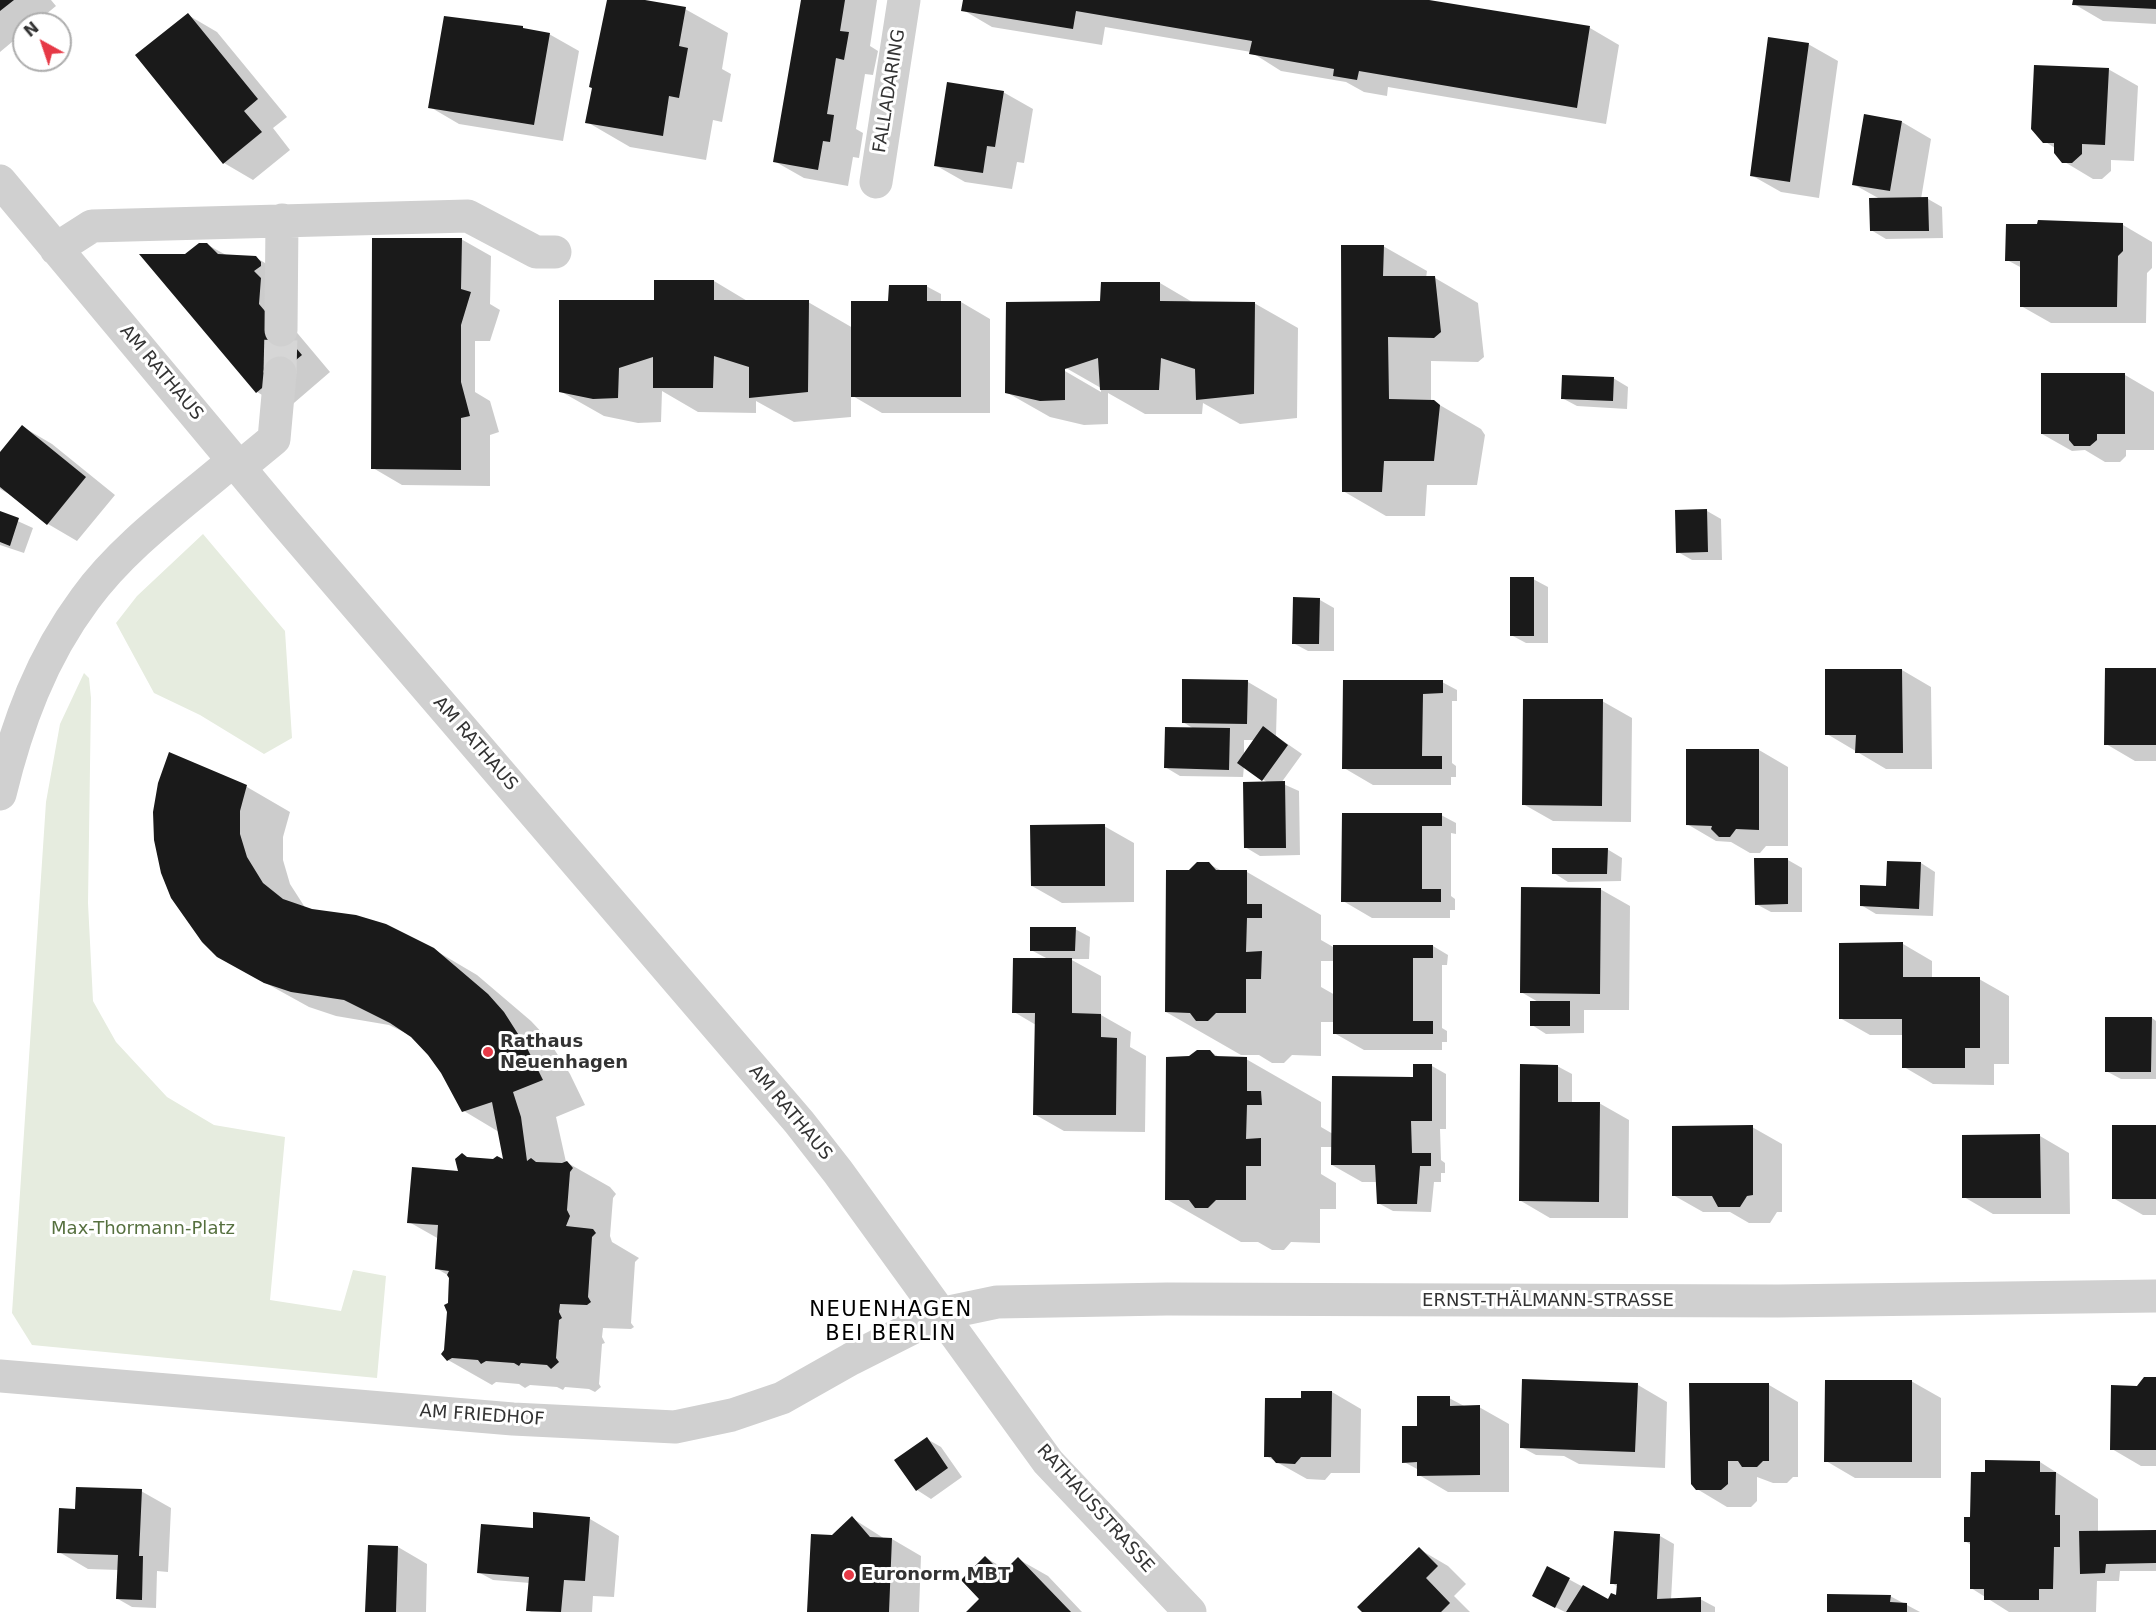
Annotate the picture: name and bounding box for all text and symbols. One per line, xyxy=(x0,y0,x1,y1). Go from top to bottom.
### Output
north arrow xyxy=(12,12,72,72)
text: N xyxy=(20,18,43,41)
street label: FALLADARING xyxy=(870,28,910,154)
street label: AM RATHAUS xyxy=(115,321,207,425)
street label: AM RATHAUS xyxy=(428,692,522,796)
place label: Rathaus Neuenhagen xyxy=(500,1031,628,1074)
marker: Rathaus Neuenhagen xyxy=(481,1045,495,1059)
street label: AM RATHAUS xyxy=(744,1061,836,1165)
park label: Max-Thormann-Platz xyxy=(51,1218,235,1240)
street label: ERNST-THÄLMANN-STRASSE xyxy=(1422,1290,1674,1312)
district label: NEUENHAGEN BEI BERLIN xyxy=(809,1298,973,1348)
street label: AM FRIEDHOF xyxy=(419,1401,545,1431)
street label: RATHAUSSTRASSE xyxy=(1032,1441,1158,1577)
place label: Euronorm MBT xyxy=(861,1564,1010,1586)
marker: Euronorm MBT xyxy=(842,1568,856,1582)

